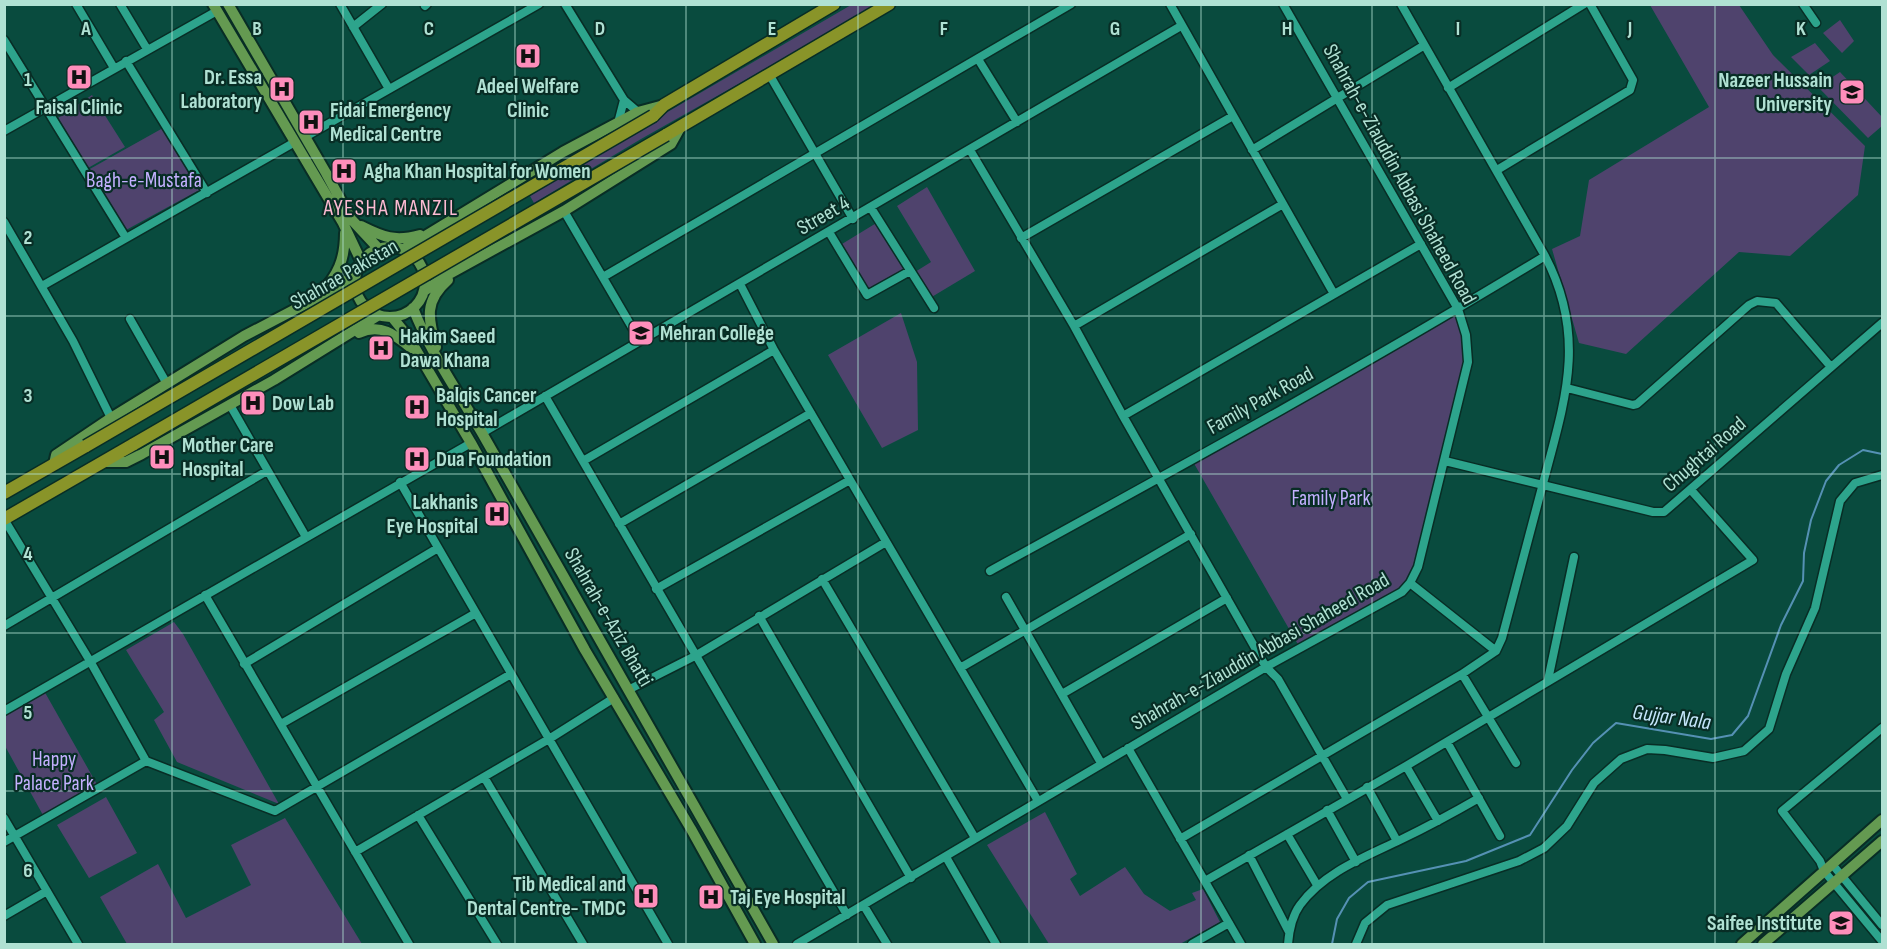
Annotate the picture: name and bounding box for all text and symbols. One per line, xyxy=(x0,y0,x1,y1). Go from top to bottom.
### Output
text: A xyxy=(80,17,91,41)
text: B xyxy=(252,17,262,41)
text: C xyxy=(424,17,434,41)
text: D xyxy=(595,17,605,41)
text: E xyxy=(768,17,776,41)
text: F xyxy=(940,17,948,41)
text: G xyxy=(1110,17,1120,41)
text: H xyxy=(1282,17,1292,41)
text: I xyxy=(1456,17,1460,41)
text: J xyxy=(1627,17,1632,41)
text: K xyxy=(1796,17,1806,41)
street label: Shahrah-e-Ziauddin Abbasi Shaheed Road xyxy=(1317,40,1482,309)
hospital icon: Adeel Welfare Clinic xyxy=(513,41,543,71)
hospital icon: Faisal Clinic xyxy=(64,62,94,92)
place label: Dr. Essa Laboratory xyxy=(181,65,262,114)
text: 1 xyxy=(24,68,32,92)
place label: Nazeer Hussain University xyxy=(1718,68,1832,117)
hospital icon: Dr. Essa Laboratory xyxy=(267,74,297,104)
place label: Adeel Welfare Clinic xyxy=(476,74,579,123)
school or university icon: Nazeer Hussain University xyxy=(1837,77,1867,107)
place label: Faisal Clinic xyxy=(35,95,123,120)
place label: Fidai Emergency Medical Centre xyxy=(330,98,451,147)
hospital icon: Fidai Emergency Medical Centre xyxy=(296,107,326,137)
hospital icon: Agha Khan Hospital for Women xyxy=(329,156,359,186)
place label: Agha Khan Hospital for Women xyxy=(363,159,591,184)
park label: Bagh-e-Mustafa xyxy=(86,168,202,193)
street label: Street 4 xyxy=(793,190,854,240)
district label: AYESHA MANZIL xyxy=(322,195,459,222)
text: 2 xyxy=(24,226,32,250)
street label: Shahrae Pakistan xyxy=(286,234,403,315)
school or university icon: Mehran College xyxy=(626,318,656,348)
place label: Mehran College xyxy=(660,321,774,346)
place label: Hakim Saeed Dawa Khana xyxy=(400,324,495,373)
hospital icon: Hakim Saeed Dawa Khana xyxy=(366,333,396,363)
street label: Family Park Road xyxy=(1203,361,1318,440)
place label: Balqis Cancer Hospital xyxy=(436,383,537,432)
text: 3 xyxy=(24,384,33,408)
hospital icon: Dow Lab xyxy=(238,388,268,418)
place label: Dow Lab xyxy=(272,391,334,416)
hospital icon: Balqis Cancer Hospital xyxy=(402,392,432,422)
street label: Chughtai Road xyxy=(1658,411,1751,497)
place label: Mother Care Hospital xyxy=(182,433,274,482)
hospital icon: Mother Care Hospital xyxy=(147,442,177,472)
hospital icon: Dua Foundation xyxy=(402,444,432,474)
place label: Dua Foundation xyxy=(436,447,551,472)
park label: Family Park xyxy=(1291,486,1371,511)
place label: Lakhanis Eye Hospital xyxy=(387,490,478,539)
hospital icon: Lakhanis Eye Hospital xyxy=(482,499,512,529)
text: 4 xyxy=(23,542,33,566)
street label: Shahrah-e-Aziz Bhatti xyxy=(559,543,658,691)
street label: Shahrah-e-Ziauddin Abbasi Shaheed Road xyxy=(1127,567,1394,736)
water label: Gujjar Nala xyxy=(1631,699,1713,736)
text: 5 xyxy=(24,701,33,725)
park label: Happy Palace Park xyxy=(14,747,94,796)
text: 6 xyxy=(23,859,33,883)
place label: Tib Medical and Dental Centre- TMDC xyxy=(467,872,626,921)
hospital icon: Tib Medical and Dental Centre- TMDC xyxy=(631,881,661,911)
hospital icon: Taj Eye Hospital xyxy=(696,882,726,912)
place label: Taj Eye Hospital xyxy=(730,885,845,910)
school or university icon: Saifee Institute xyxy=(1826,908,1856,938)
place label: Saifee Institute xyxy=(1707,911,1822,936)

